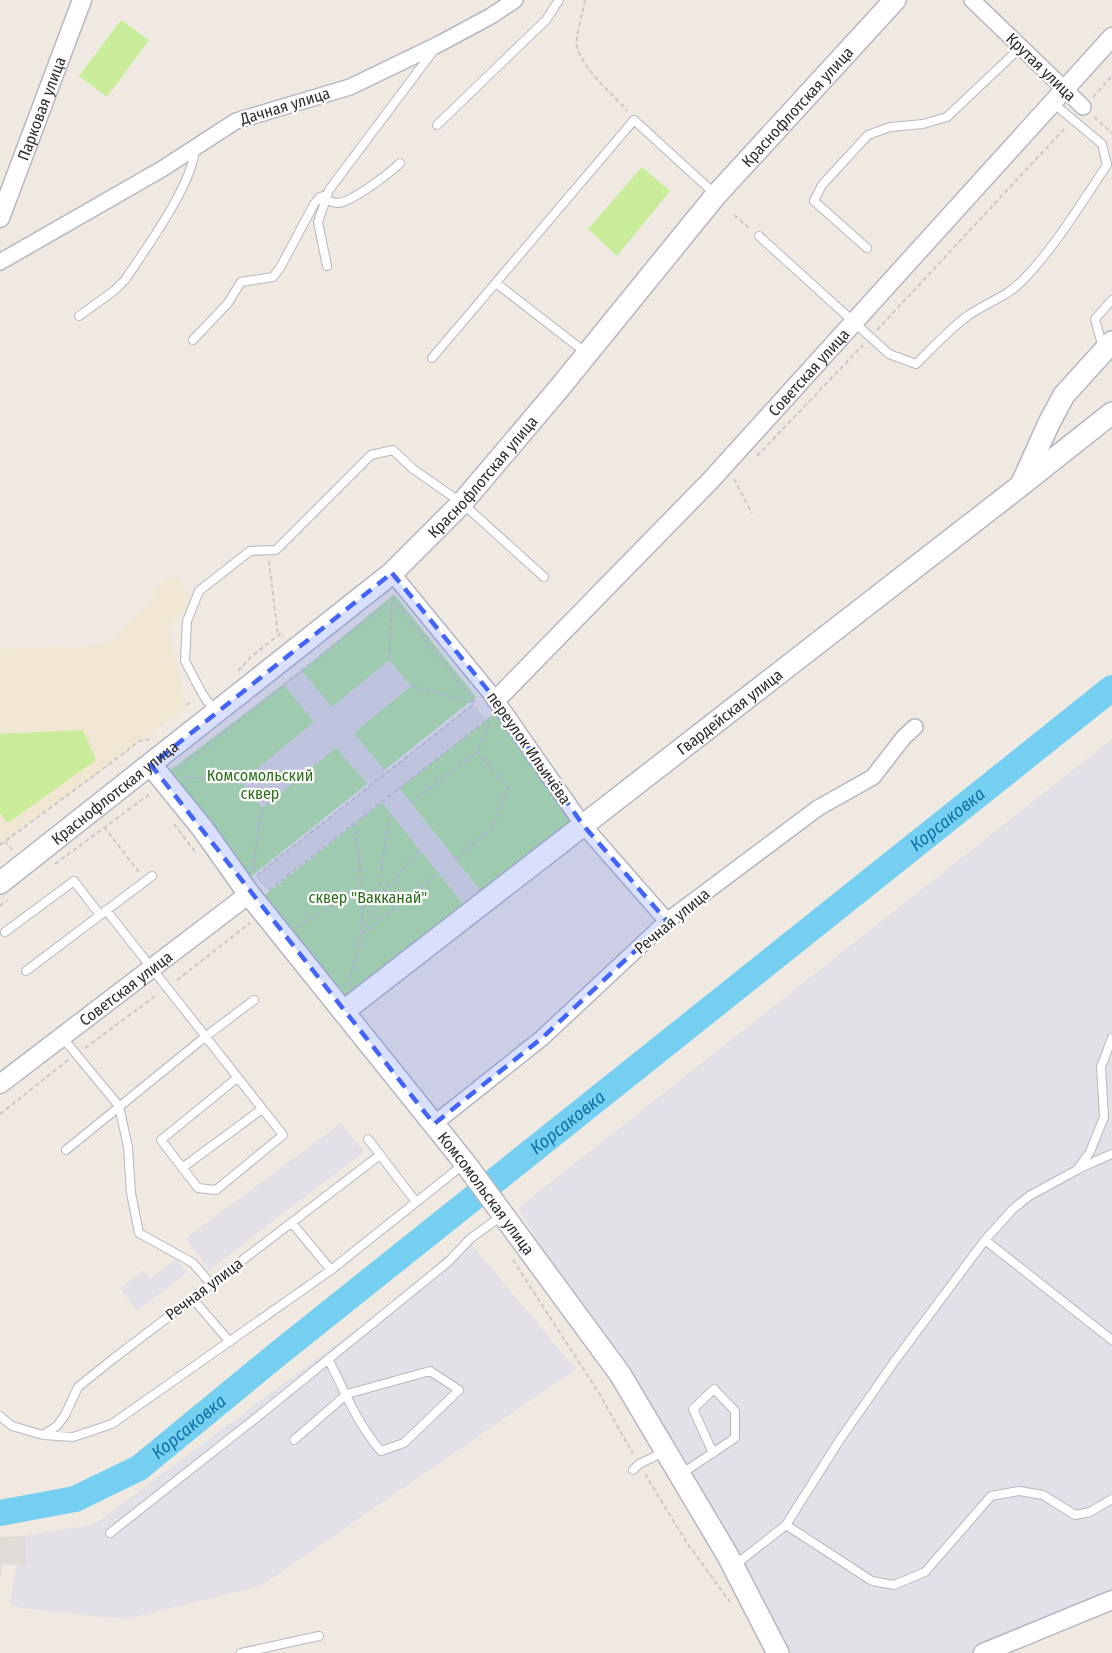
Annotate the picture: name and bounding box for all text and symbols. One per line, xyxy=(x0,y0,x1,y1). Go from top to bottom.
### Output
street label: Крутая улица xyxy=(1002,29,1080,105)
street label: Краснофлотская улица xyxy=(737,42,857,171)
street label: Парковая улица xyxy=(13,54,69,163)
street label: Дачная улица xyxy=(237,83,332,129)
street label: Советская улица xyxy=(764,324,853,420)
street label: Краснофлотская улица xyxy=(424,412,541,541)
street label: Гвардейская улица xyxy=(673,665,786,759)
street label: переулок Ильичёва xyxy=(483,688,575,808)
street label: Краснофлотская улица xyxy=(47,736,182,848)
park label: Комсомольский сквер xyxy=(207,766,313,803)
water label: Корсаковка xyxy=(906,783,989,856)
street label: Речная улица xyxy=(631,884,713,958)
park label: сквер "Вакканай" xyxy=(309,888,427,907)
street label: Советская улица xyxy=(75,947,176,1030)
water label: Корсаковка xyxy=(526,1086,610,1159)
street label: Комсомольская улица xyxy=(434,1128,539,1259)
street label: Речная улица xyxy=(162,1254,247,1324)
water label: Корсаковка xyxy=(147,1390,231,1464)

